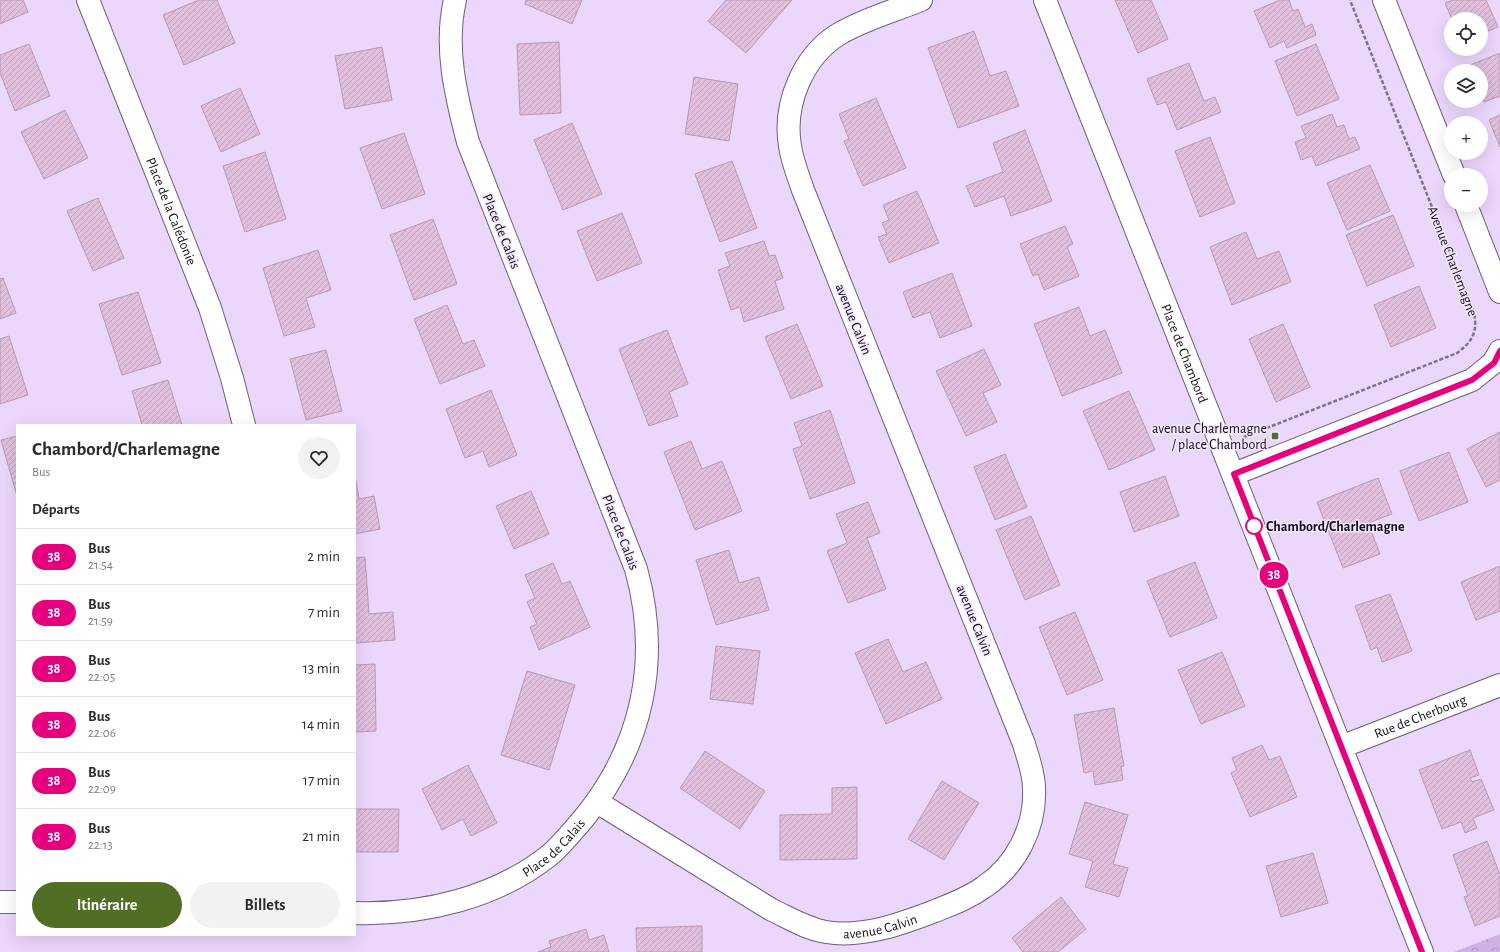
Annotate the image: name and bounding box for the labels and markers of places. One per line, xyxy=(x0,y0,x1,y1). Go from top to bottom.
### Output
place label: avenue Charlemagne / place Chambord xyxy=(1152,422,1267,452)
marker: avenue Charlemagne / place Chambord xyxy=(1270,431,1280,441)
marker: Chambord/Charlemagne xyxy=(1245,517,1263,535)
place label: Chambord/Charlemagne xyxy=(1266,520,1405,534)

